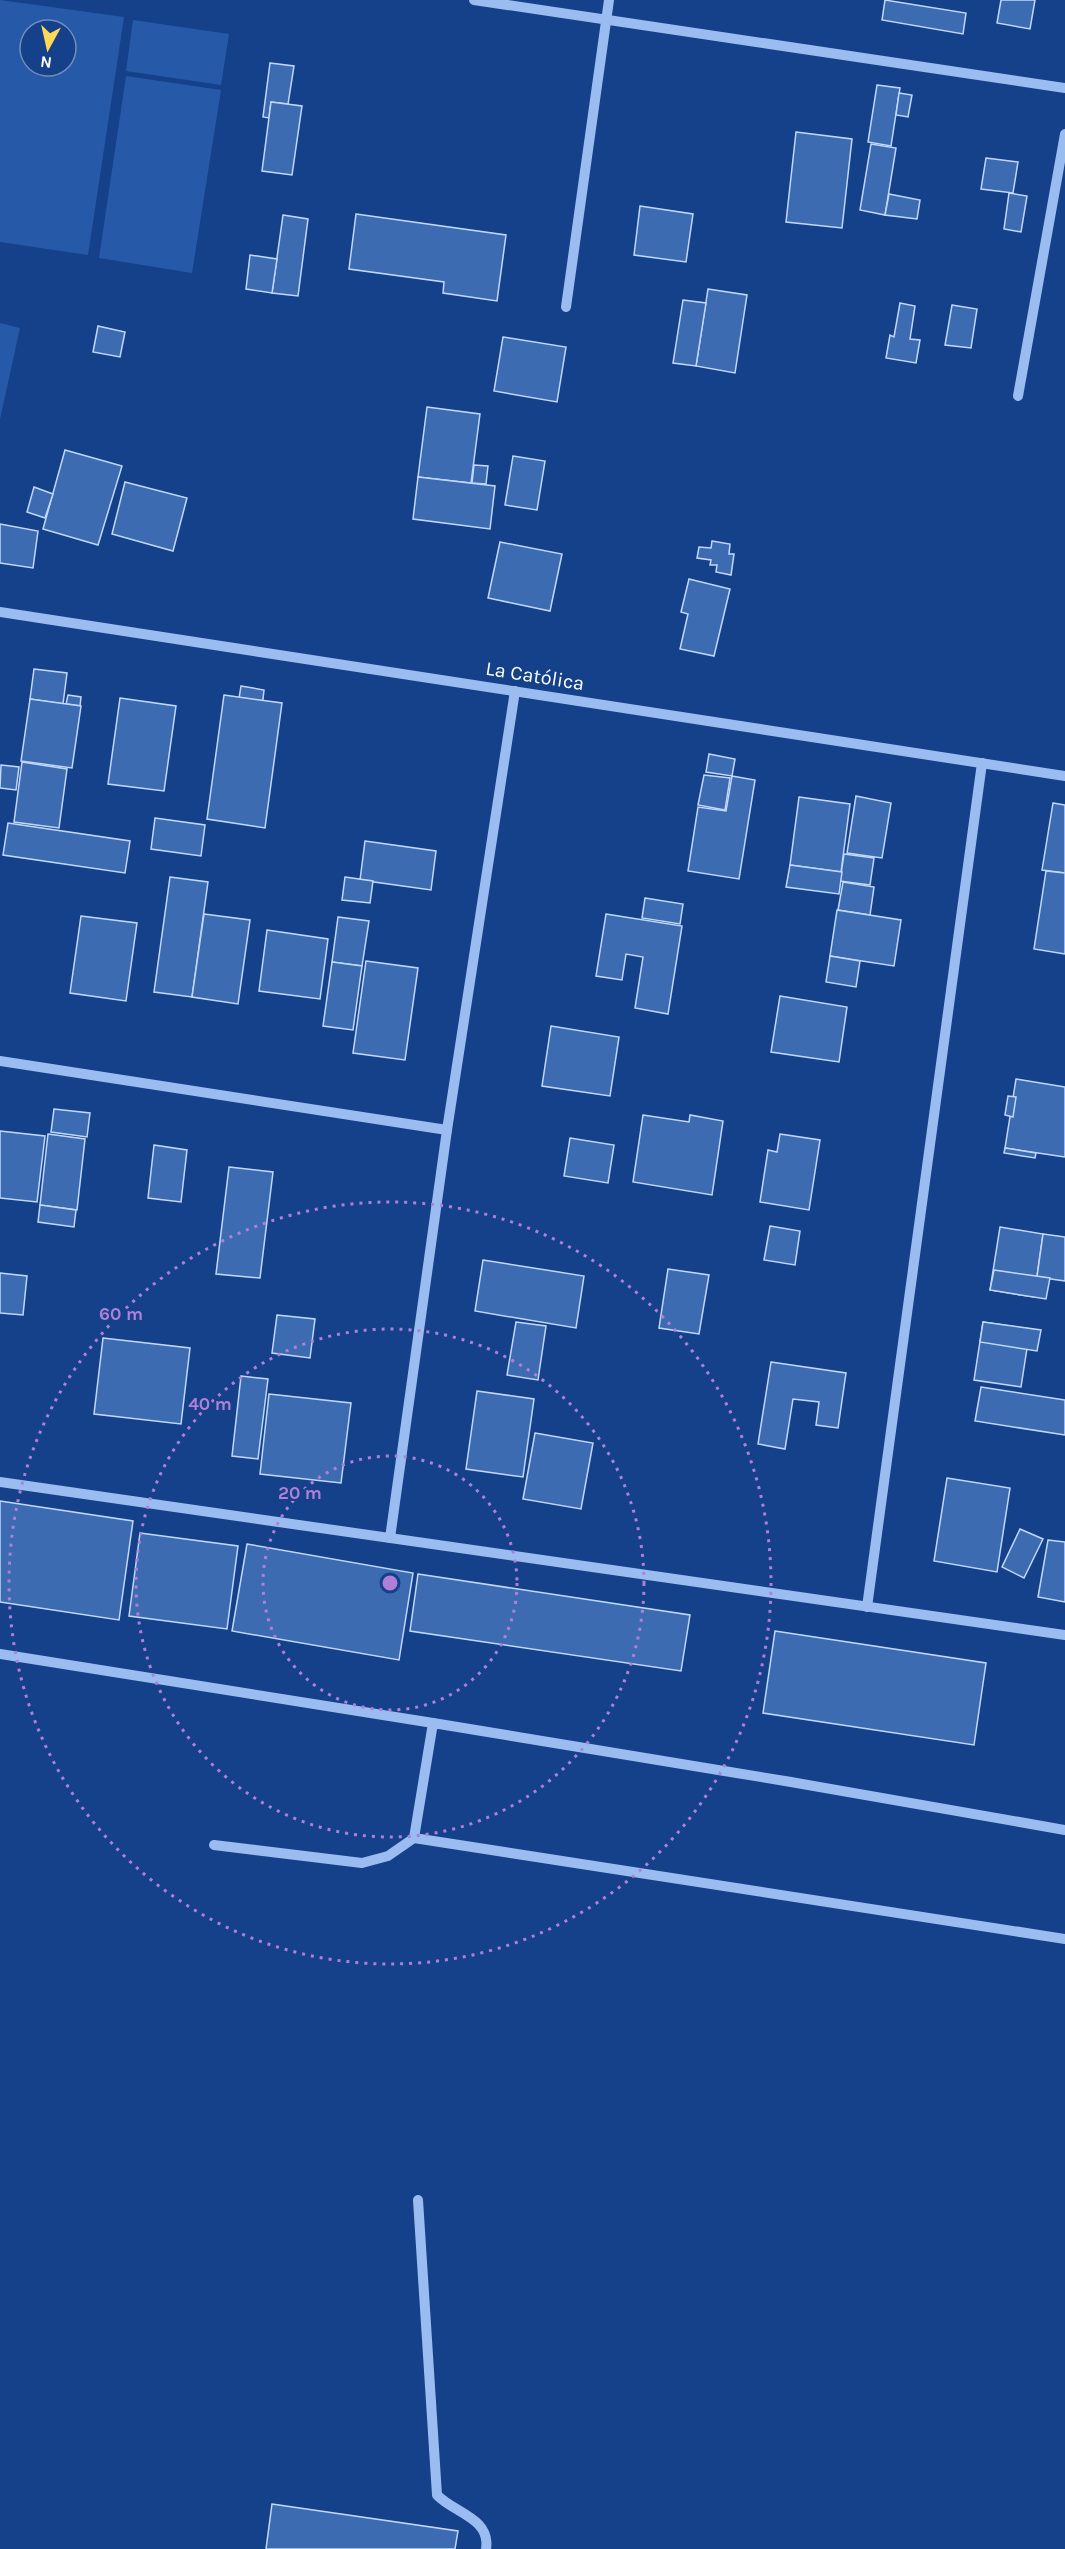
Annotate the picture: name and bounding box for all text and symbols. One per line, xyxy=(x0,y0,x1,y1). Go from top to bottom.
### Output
north arrow xyxy=(18,18,78,78)
text: N xyxy=(39,52,53,73)
street label: La Católica xyxy=(484,657,586,695)
text: 60 m xyxy=(99,1303,143,1325)
text: 40 m xyxy=(188,1393,232,1415)
text: 20 m xyxy=(278,1482,322,1504)
centre of rings xyxy=(380,1573,400,1593)

